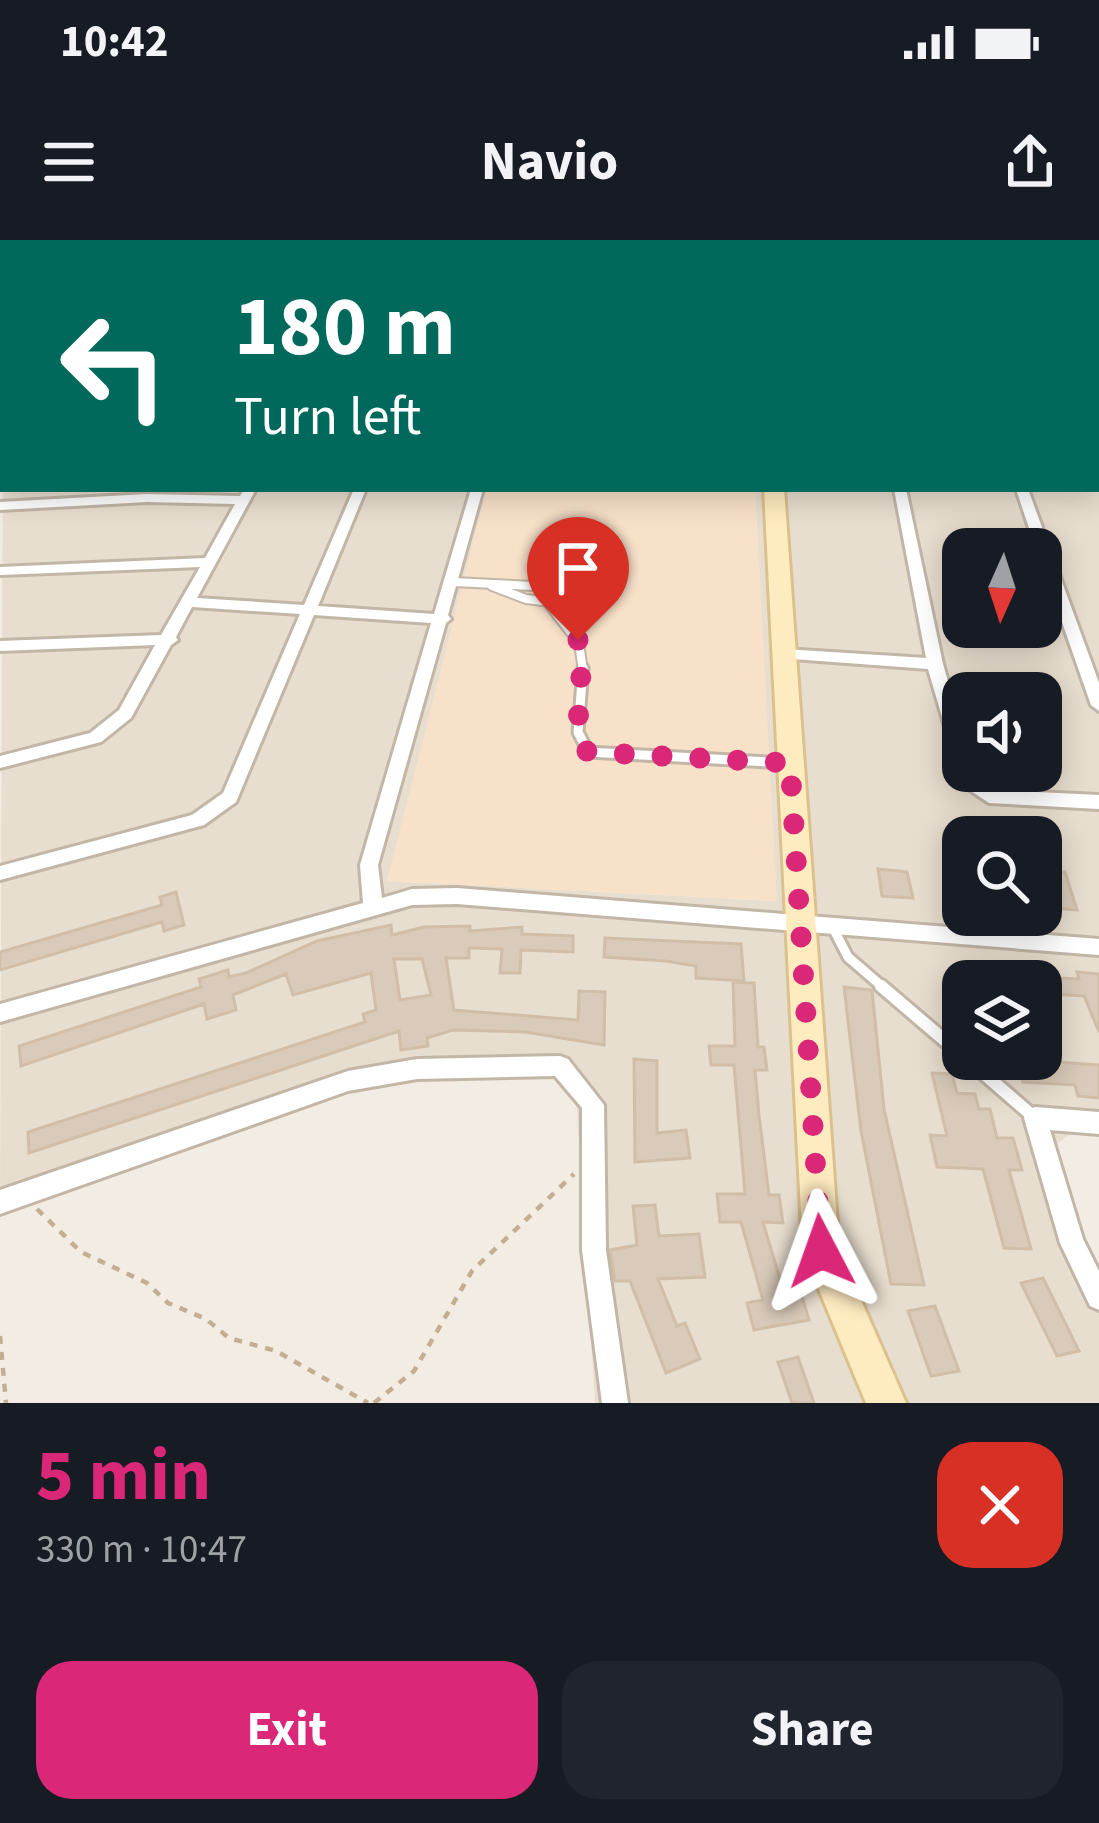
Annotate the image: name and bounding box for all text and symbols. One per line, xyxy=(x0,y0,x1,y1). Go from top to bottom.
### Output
text: 10:42 xyxy=(60,10,169,74)
text: Navio xyxy=(481,124,618,201)
icon: menu xyxy=(36,129,102,195)
icon: share xyxy=(997,129,1063,195)
text: 180 m xyxy=(234,268,456,388)
icon: left xyxy=(36,288,192,444)
text: Turn left xyxy=(234,379,421,456)
pin xyxy=(527,517,629,640)
north arrow xyxy=(942,528,1062,648)
map controls xyxy=(942,528,1062,1080)
icon: arrive xyxy=(545,535,611,601)
button: sound xyxy=(942,672,1062,792)
button: search xyxy=(942,816,1062,936)
button: layers xyxy=(942,960,1062,1080)
position arrow xyxy=(758,1188,884,1314)
text: 5 min xyxy=(36,1425,211,1528)
button: close xyxy=(937,1442,1063,1568)
text: 330 m · 10:47 xyxy=(36,1522,247,1578)
button: Exit xyxy=(36,1661,538,1799)
button: Share xyxy=(562,1661,1063,1799)

